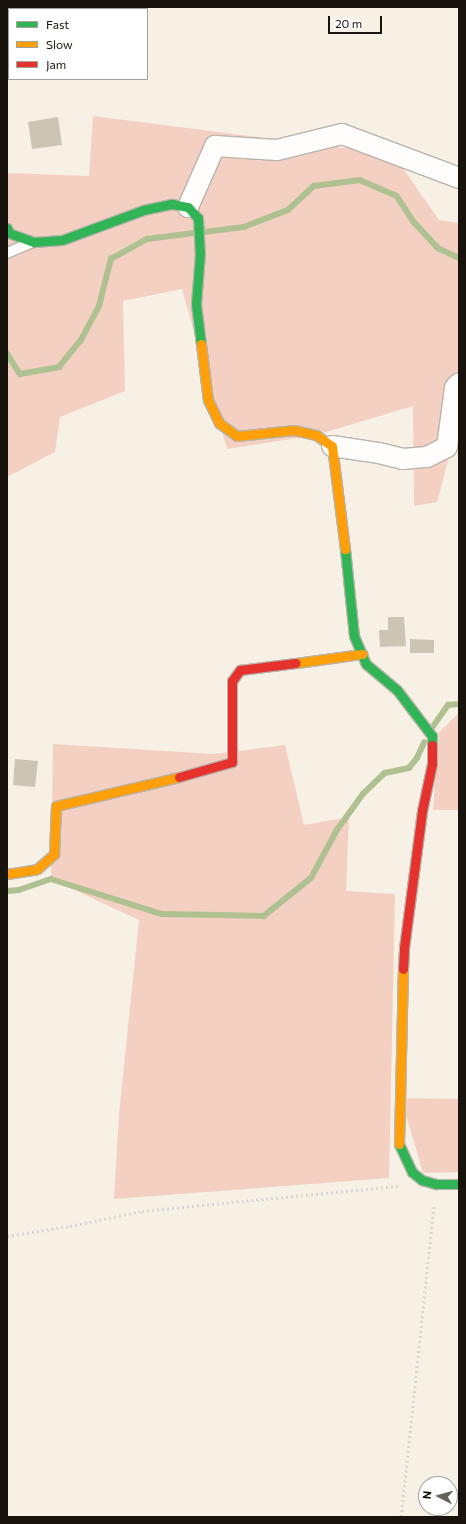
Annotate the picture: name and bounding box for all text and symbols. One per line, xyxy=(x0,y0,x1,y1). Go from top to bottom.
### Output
legend xyxy=(8,8,148,80)
scale bar xyxy=(330,8,384,34)
text: 20 m xyxy=(335,16,362,30)
text: Fast xyxy=(46,17,69,31)
text: Slow xyxy=(46,37,73,51)
text: Jam xyxy=(46,57,66,71)
north arrow xyxy=(418,1476,458,1516)
text: N xyxy=(420,1490,433,1500)

